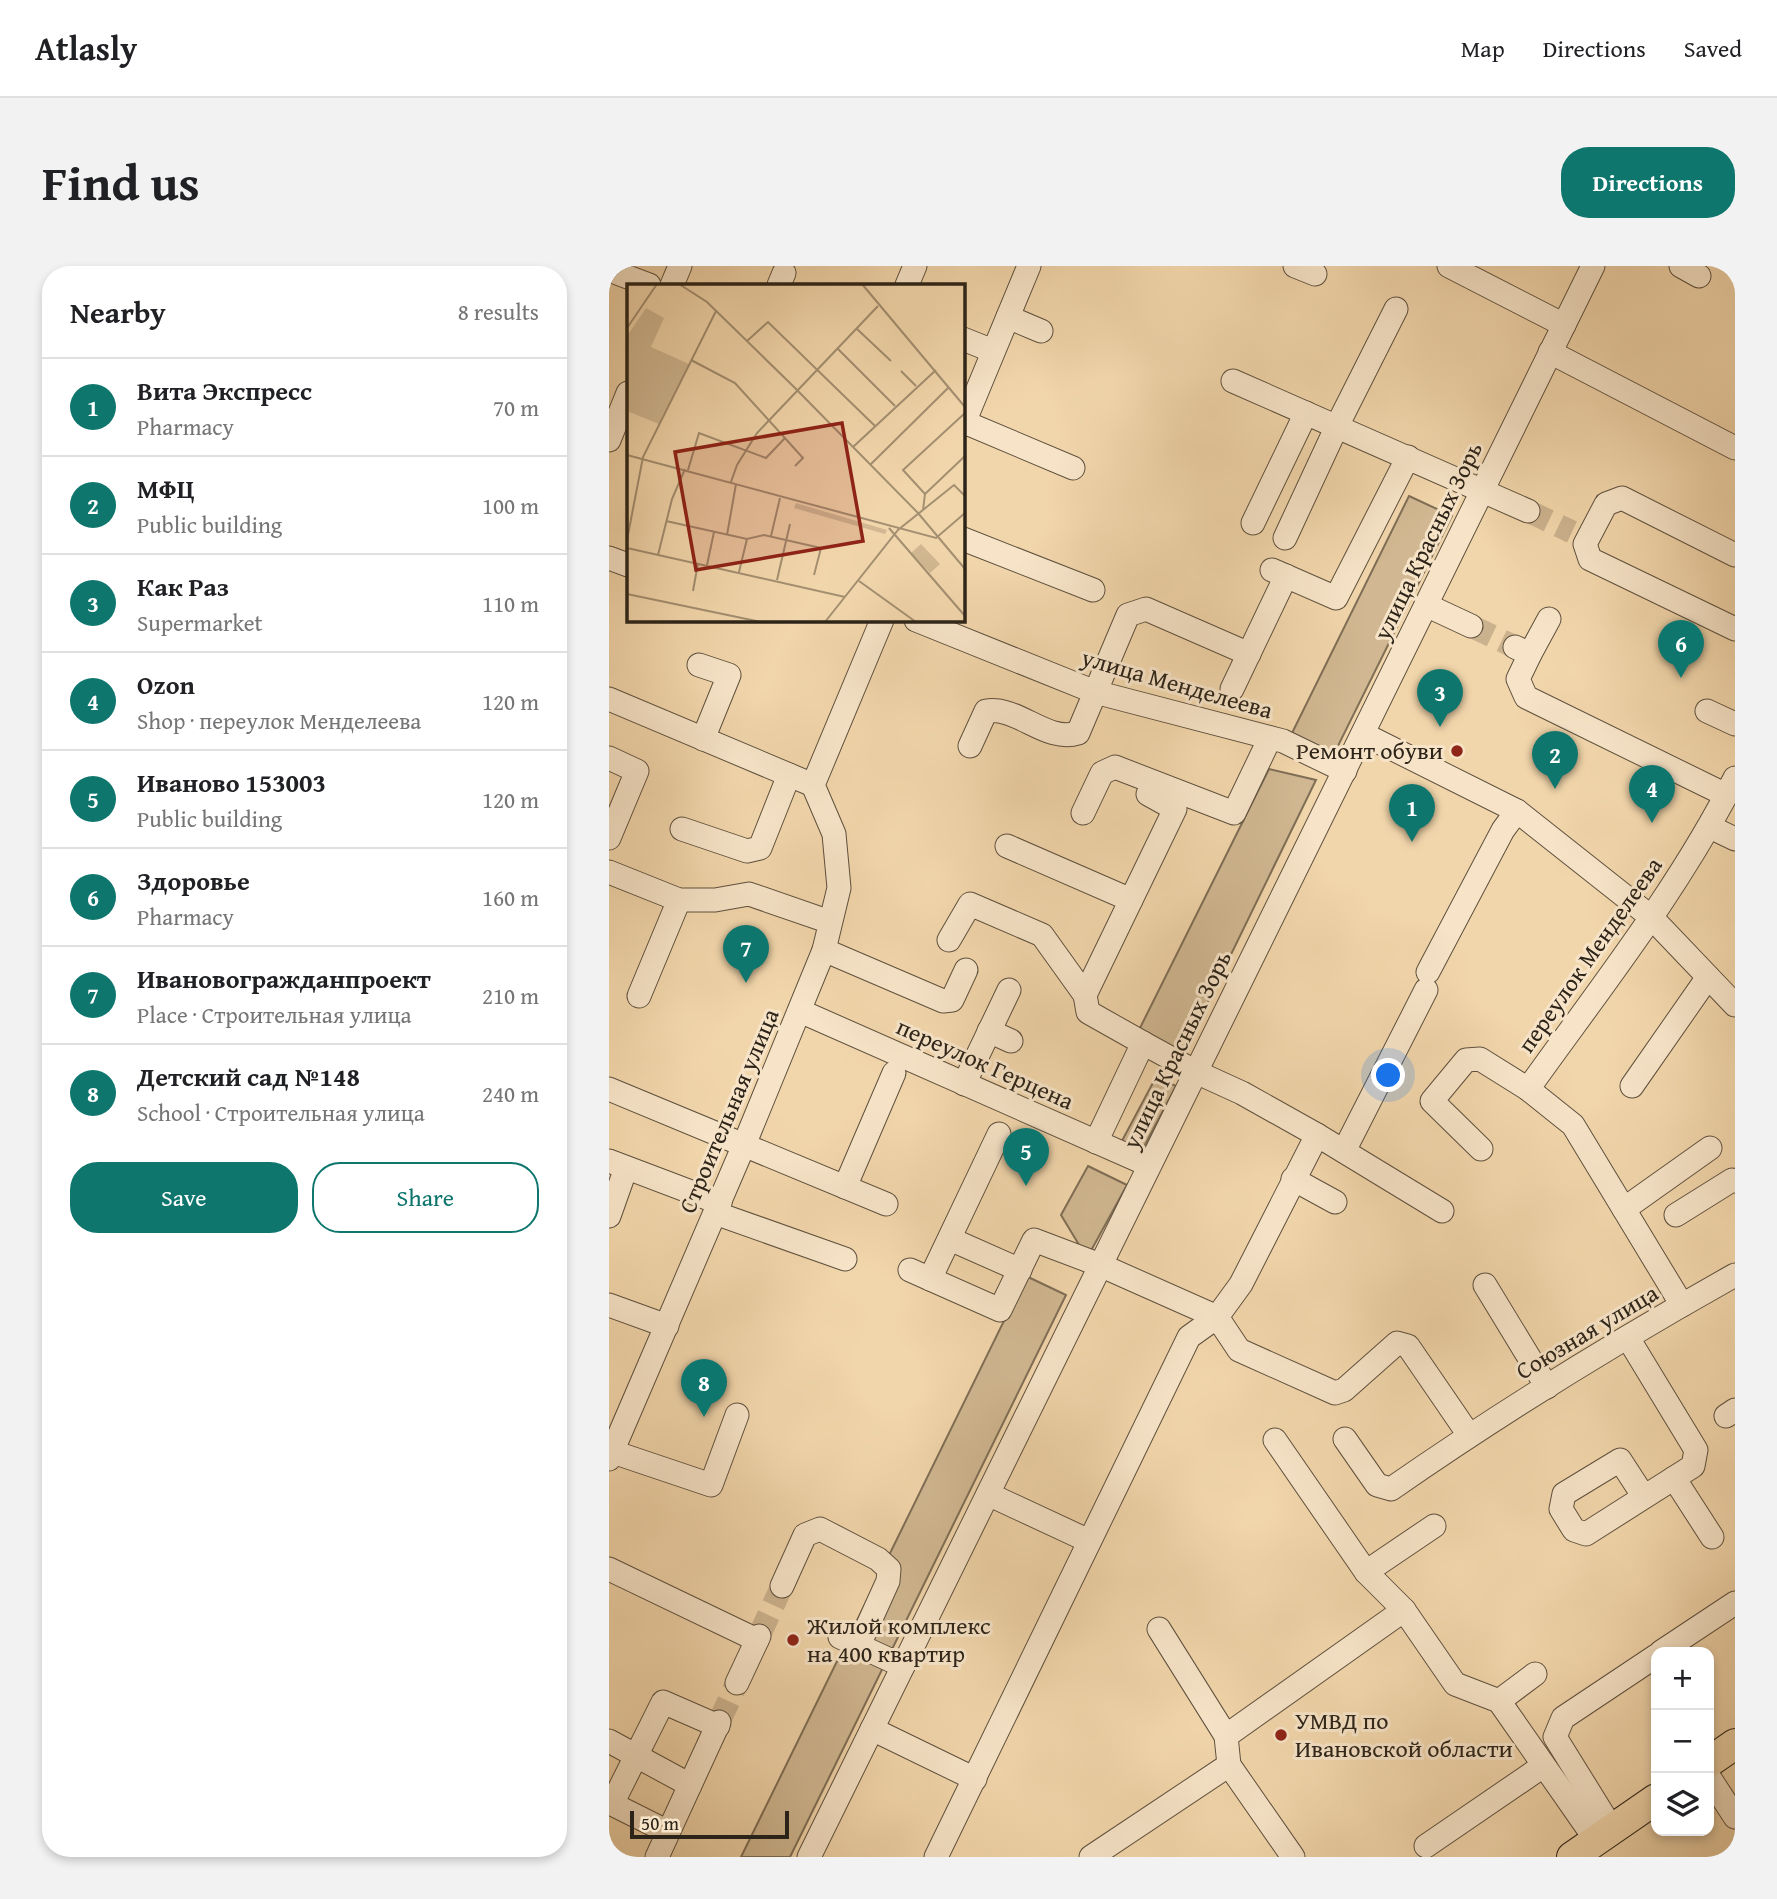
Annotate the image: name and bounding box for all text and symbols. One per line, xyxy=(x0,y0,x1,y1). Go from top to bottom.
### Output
text: Atlasly xyxy=(35,24,137,72)
text: Map xyxy=(1461,31,1505,66)
text: Directions xyxy=(1543,31,1646,66)
text: Saved xyxy=(1684,31,1742,66)
text: Find us xyxy=(42,146,200,218)
button: Directions xyxy=(1561,147,1735,218)
inset map xyxy=(627,284,964,621)
text: Nearby xyxy=(70,290,166,334)
text: 8 results xyxy=(458,295,539,328)
text: Вита Экспресс xyxy=(137,371,312,410)
text: 1 xyxy=(87,391,99,424)
text: 70 m xyxy=(493,391,539,424)
text: Pharmacy xyxy=(137,410,234,443)
street label: улица Красных Зорь xyxy=(1364,436,1491,647)
text: МФЦ xyxy=(137,469,195,508)
text: 2 xyxy=(87,489,99,522)
text: 100 m xyxy=(482,489,539,522)
text: Public building xyxy=(137,508,282,541)
text: Как Раз xyxy=(137,567,229,606)
text: 3 xyxy=(87,587,99,620)
text: 110 m xyxy=(482,587,539,620)
text: Supermarket xyxy=(137,606,263,639)
pin: 6 xyxy=(1658,620,1704,678)
street label: улица Менделеева xyxy=(1077,639,1277,728)
text: Ozon xyxy=(137,665,195,704)
pin: 3 xyxy=(1417,669,1463,727)
text: 4 xyxy=(87,685,99,718)
text: 120 m xyxy=(482,685,539,718)
text: Shop · переулок Менделеева xyxy=(137,704,421,737)
pin: 2 xyxy=(1532,731,1578,789)
place label: Ремонт обуви xyxy=(1296,733,1443,768)
marker: Ремонт обуви xyxy=(1449,743,1465,759)
text: Иваново 153003 xyxy=(137,763,326,802)
pin: 4 xyxy=(1629,765,1675,823)
text: 5 xyxy=(87,783,99,816)
text: 120 m xyxy=(482,783,539,816)
pin: 1 xyxy=(1389,784,1435,842)
text: Public building xyxy=(137,802,282,835)
street label: переулок Менделеева xyxy=(1509,849,1671,1060)
text: Здоровье xyxy=(137,861,250,900)
text: 6 xyxy=(87,881,99,914)
text: 160 m xyxy=(482,881,539,914)
text: Pharmacy xyxy=(137,900,234,933)
pin: 7 xyxy=(723,925,769,983)
street label: улица Красных Зорь xyxy=(1113,945,1240,1156)
text: Ивановогражданпроект xyxy=(137,959,431,998)
text: 7 xyxy=(87,979,99,1012)
text: 210 m xyxy=(482,979,539,1012)
text: Place · Строительная улица xyxy=(137,998,412,1031)
street label: Строительная улица xyxy=(670,1003,788,1218)
street label: переулок Герцена xyxy=(891,1009,1080,1119)
text: Детский сад №148 xyxy=(137,1057,360,1096)
your location xyxy=(1371,1058,1405,1092)
text: 8 xyxy=(87,1077,99,1110)
text: 240 m xyxy=(482,1077,539,1110)
text: School · Строительная улица xyxy=(137,1096,425,1129)
pin: 5 xyxy=(1003,1128,1049,1186)
button: Save xyxy=(70,1162,298,1233)
button: Share xyxy=(312,1162,539,1233)
street label: Союзная улица xyxy=(1509,1275,1665,1388)
pin: 8 xyxy=(681,1359,727,1417)
place label: Жилой комплекс на 400 квартир xyxy=(806,1608,991,1671)
marker: Жилой комплекс на 400 квартир xyxy=(785,1632,801,1648)
map controls xyxy=(1651,1647,1714,1836)
button: + xyxy=(1651,1647,1714,1710)
place label: УМВД по Ивановской области xyxy=(1295,1703,1513,1766)
button: − xyxy=(1651,1710,1714,1773)
marker: УМВД по Ивановской области xyxy=(1273,1727,1289,1743)
button: layers xyxy=(1651,1773,1714,1836)
scale bar xyxy=(630,1808,789,1840)
text: 50 m xyxy=(641,1809,679,1837)

